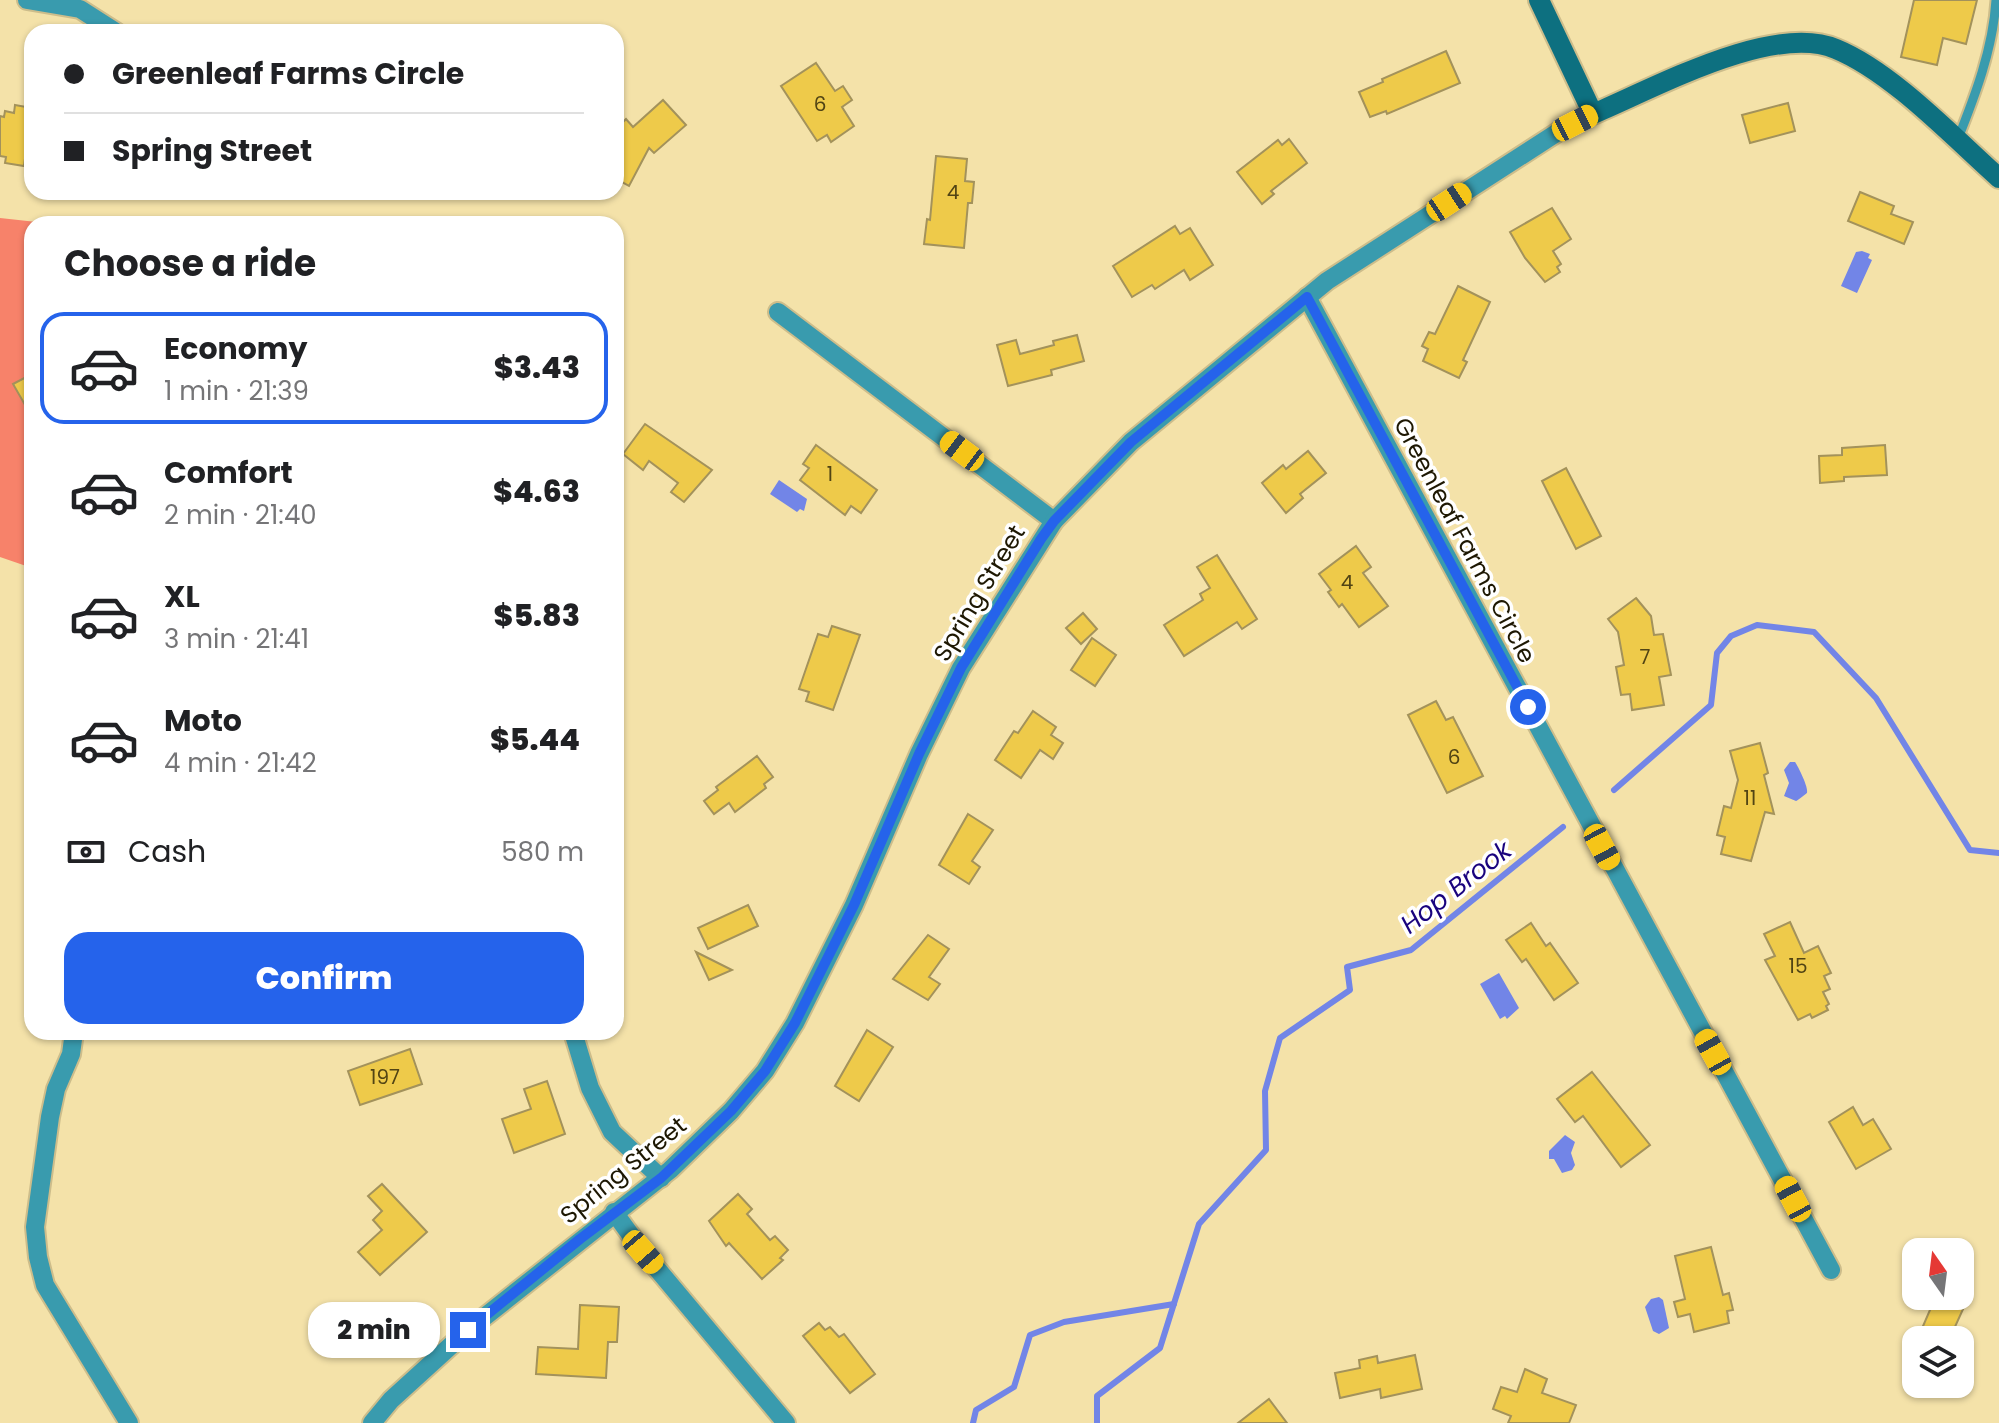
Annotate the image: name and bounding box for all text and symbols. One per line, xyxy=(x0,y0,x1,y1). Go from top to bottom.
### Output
text: Greenleaf Farms Circle xyxy=(112,52,464,95)
house number: 6 xyxy=(814,90,826,118)
car xyxy=(1548,101,1602,145)
text: Spring Street xyxy=(112,129,312,172)
house number: 4 xyxy=(947,178,959,206)
car xyxy=(1422,179,1476,225)
text: Choose a ride xyxy=(64,238,316,289)
text: Economy xyxy=(164,327,308,370)
icon: car xyxy=(68,332,140,404)
text: $3.43 xyxy=(494,346,580,389)
text: 1 min · 21:39 xyxy=(164,373,309,409)
street label: Greenleaf Farms Circle xyxy=(1386,411,1544,669)
car xyxy=(936,427,988,475)
text: Comfort xyxy=(164,451,293,494)
icon: car xyxy=(68,456,140,528)
house number: 1 xyxy=(827,460,833,488)
text: $4.63 xyxy=(493,470,580,513)
text: 2 min · 21:40 xyxy=(164,497,317,533)
street label: Spring Street xyxy=(925,519,1033,667)
house number: 4 xyxy=(1341,568,1353,596)
text: XL xyxy=(164,575,200,618)
icon: car xyxy=(68,580,140,652)
text: $5.83 xyxy=(494,594,580,637)
text: 3 min · 21:41 xyxy=(164,621,309,657)
house number: 7 xyxy=(1640,643,1651,671)
route start xyxy=(1510,689,1546,725)
text: Moto xyxy=(164,699,242,742)
icon: car xyxy=(68,704,140,776)
text: $5.44 xyxy=(490,718,580,761)
house number: 6 xyxy=(1448,743,1460,771)
text: 4 min · 21:42 xyxy=(164,745,317,781)
house number: 11 xyxy=(1744,784,1756,812)
car xyxy=(1580,820,1624,874)
icon: cash xyxy=(64,830,108,874)
text: Cash xyxy=(128,830,206,873)
water label: Hop Brook xyxy=(1393,831,1520,942)
text: 580 m xyxy=(501,834,584,870)
button: Confirm xyxy=(64,932,584,1024)
house number: 15 xyxy=(1789,952,1807,980)
car xyxy=(1691,1025,1735,1079)
house number: 197 xyxy=(370,1063,400,1091)
street label: Spring Street xyxy=(553,1109,693,1231)
car xyxy=(1771,1172,1815,1226)
car xyxy=(618,1226,668,1278)
north arrow xyxy=(1902,1238,1974,1310)
map controls xyxy=(1902,1238,1974,1398)
callout: 2 min xyxy=(308,1302,440,1358)
text: 2 min xyxy=(337,1312,411,1348)
route end xyxy=(450,1312,486,1348)
button: layers xyxy=(1902,1326,1974,1398)

